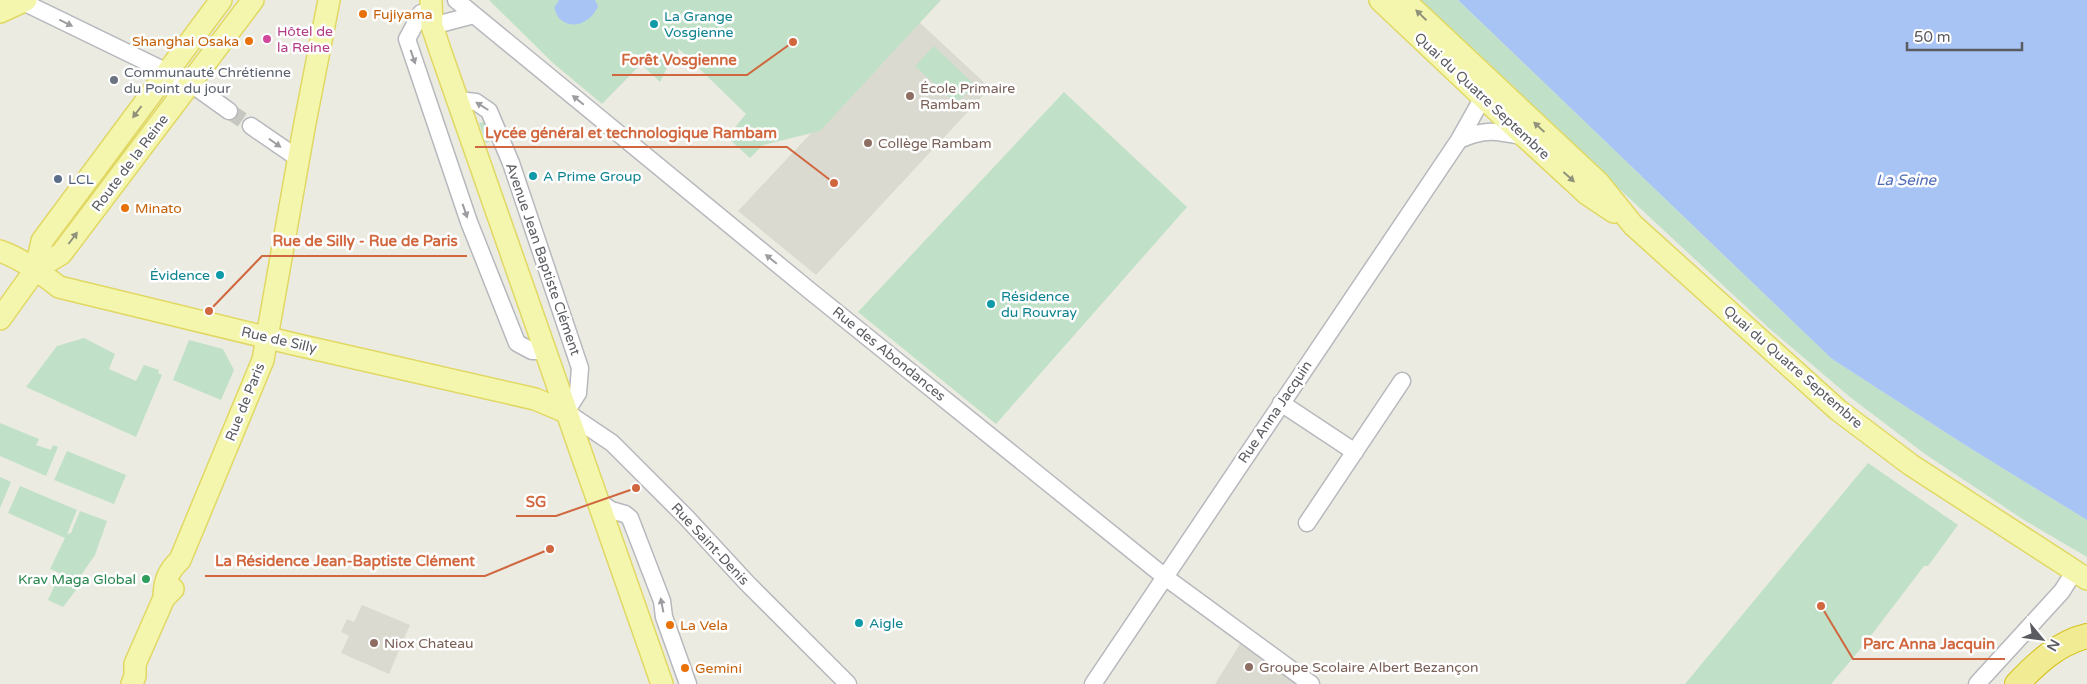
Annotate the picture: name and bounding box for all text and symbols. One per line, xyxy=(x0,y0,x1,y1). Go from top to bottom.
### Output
place label: Fujiyama xyxy=(373,6,433,23)
marker: Fujiyama xyxy=(357,8,369,20)
place label: La Grange Vosgienne xyxy=(664,8,733,41)
one-way arrow xyxy=(1415,10,1427,22)
marker: La Grange Vosgienne xyxy=(648,18,660,30)
one-way arrow xyxy=(59,19,73,27)
scale bar xyxy=(1907,20,2022,52)
place label: Hôtel de la Reine xyxy=(277,23,333,56)
text: 50 m xyxy=(1914,28,1951,46)
street label: Quai du Quatre Septembre xyxy=(1411,29,1553,163)
place label: Shanghai Osaka xyxy=(132,33,239,50)
marker: Hôtel de la Reine xyxy=(261,33,273,45)
marker: Shanghai Osaka xyxy=(243,35,255,47)
callout: Forêt Vosgienne xyxy=(612,45,747,75)
one-way arrow xyxy=(410,50,417,65)
text: Forêt Vosgienne xyxy=(621,51,737,70)
place label: Communauté Chrétienne du Point du jour xyxy=(124,64,291,97)
marker: Communauté Chrétienne du Point du jour xyxy=(108,74,120,86)
place label: École Primaire Rambam xyxy=(920,80,1015,113)
marker: École Primaire Rambam xyxy=(904,90,916,102)
one-way arrow xyxy=(571,95,584,106)
one-way arrow xyxy=(475,102,488,111)
one-way arrow xyxy=(132,105,143,118)
street label: Route de la Reine xyxy=(88,111,172,215)
callout: Lycée général et technologique Rambam xyxy=(475,117,787,147)
one-way arrow xyxy=(1533,121,1545,133)
text: Lycée général et technologique Rambam xyxy=(485,124,777,143)
place label: Collège Rambam xyxy=(878,135,992,152)
marker: Collège Rambam xyxy=(862,137,874,149)
one-way arrow xyxy=(268,138,282,148)
street label: Avenue Jean Baptiste Clément xyxy=(502,160,584,358)
place label: A Prime Group xyxy=(543,168,641,185)
marker: A Prime Group xyxy=(527,170,539,182)
place label: LCL xyxy=(68,171,94,188)
one-way arrow xyxy=(1562,171,1574,183)
water label: La Seine xyxy=(1876,171,1938,189)
marker: LCL xyxy=(52,173,64,185)
place label: Minato xyxy=(135,200,182,217)
marker: Minato xyxy=(119,202,131,214)
one-way arrow xyxy=(461,204,469,219)
callout: Rue de Silly - Rue de Paris xyxy=(262,226,467,256)
one-way arrow xyxy=(68,231,78,245)
text: Rue de Silly - Rue de Paris xyxy=(272,232,458,251)
one-way arrow xyxy=(765,253,778,264)
place label: Évidence xyxy=(150,267,210,284)
marker: Évidence xyxy=(214,269,226,281)
place label: Résidence du Rouvray xyxy=(1001,288,1078,321)
marker: Résidence du Rouvray xyxy=(985,298,997,310)
street label: Quai du Quatre Septembre xyxy=(1720,302,1866,432)
street label: Rue des Abondances xyxy=(829,303,949,405)
street label: Rue de Silly xyxy=(240,323,319,357)
street label: Rue Anna Jacquin xyxy=(1234,357,1316,467)
street label: Rue de Paris xyxy=(222,360,269,444)
callout: SG xyxy=(516,486,556,516)
text: SG xyxy=(526,493,546,511)
street label: Rue Saint-Denis xyxy=(668,499,753,589)
callout: La Résidence Jean-Baptiste Clément xyxy=(205,546,485,576)
text: La Résidence Jean-Baptiste Clément xyxy=(215,552,475,571)
place label: Krav Maga Global xyxy=(18,571,136,588)
marker: Krav Maga Global xyxy=(140,573,152,585)
one-way arrow xyxy=(657,596,665,612)
north arrow xyxy=(2017,614,2067,664)
place label: Aigle xyxy=(869,615,903,632)
place label: La Vela xyxy=(680,617,728,634)
marker: Aigle xyxy=(853,617,865,629)
marker: La Vela xyxy=(664,619,676,631)
callout: Parc Anna Jacquin xyxy=(1853,629,2005,659)
place label: Niox Chateau xyxy=(384,635,474,652)
text: Parc Anna Jacquin xyxy=(1863,635,1995,654)
text: N xyxy=(2043,636,2063,654)
marker: Niox Chateau xyxy=(368,637,380,649)
place label: Groupe Scolaire Albert Bezançon xyxy=(1259,659,1479,676)
place label: Gemini xyxy=(695,660,742,677)
marker: Groupe Scolaire Albert Bezançon xyxy=(1243,661,1255,673)
marker: Gemini xyxy=(679,662,691,674)

